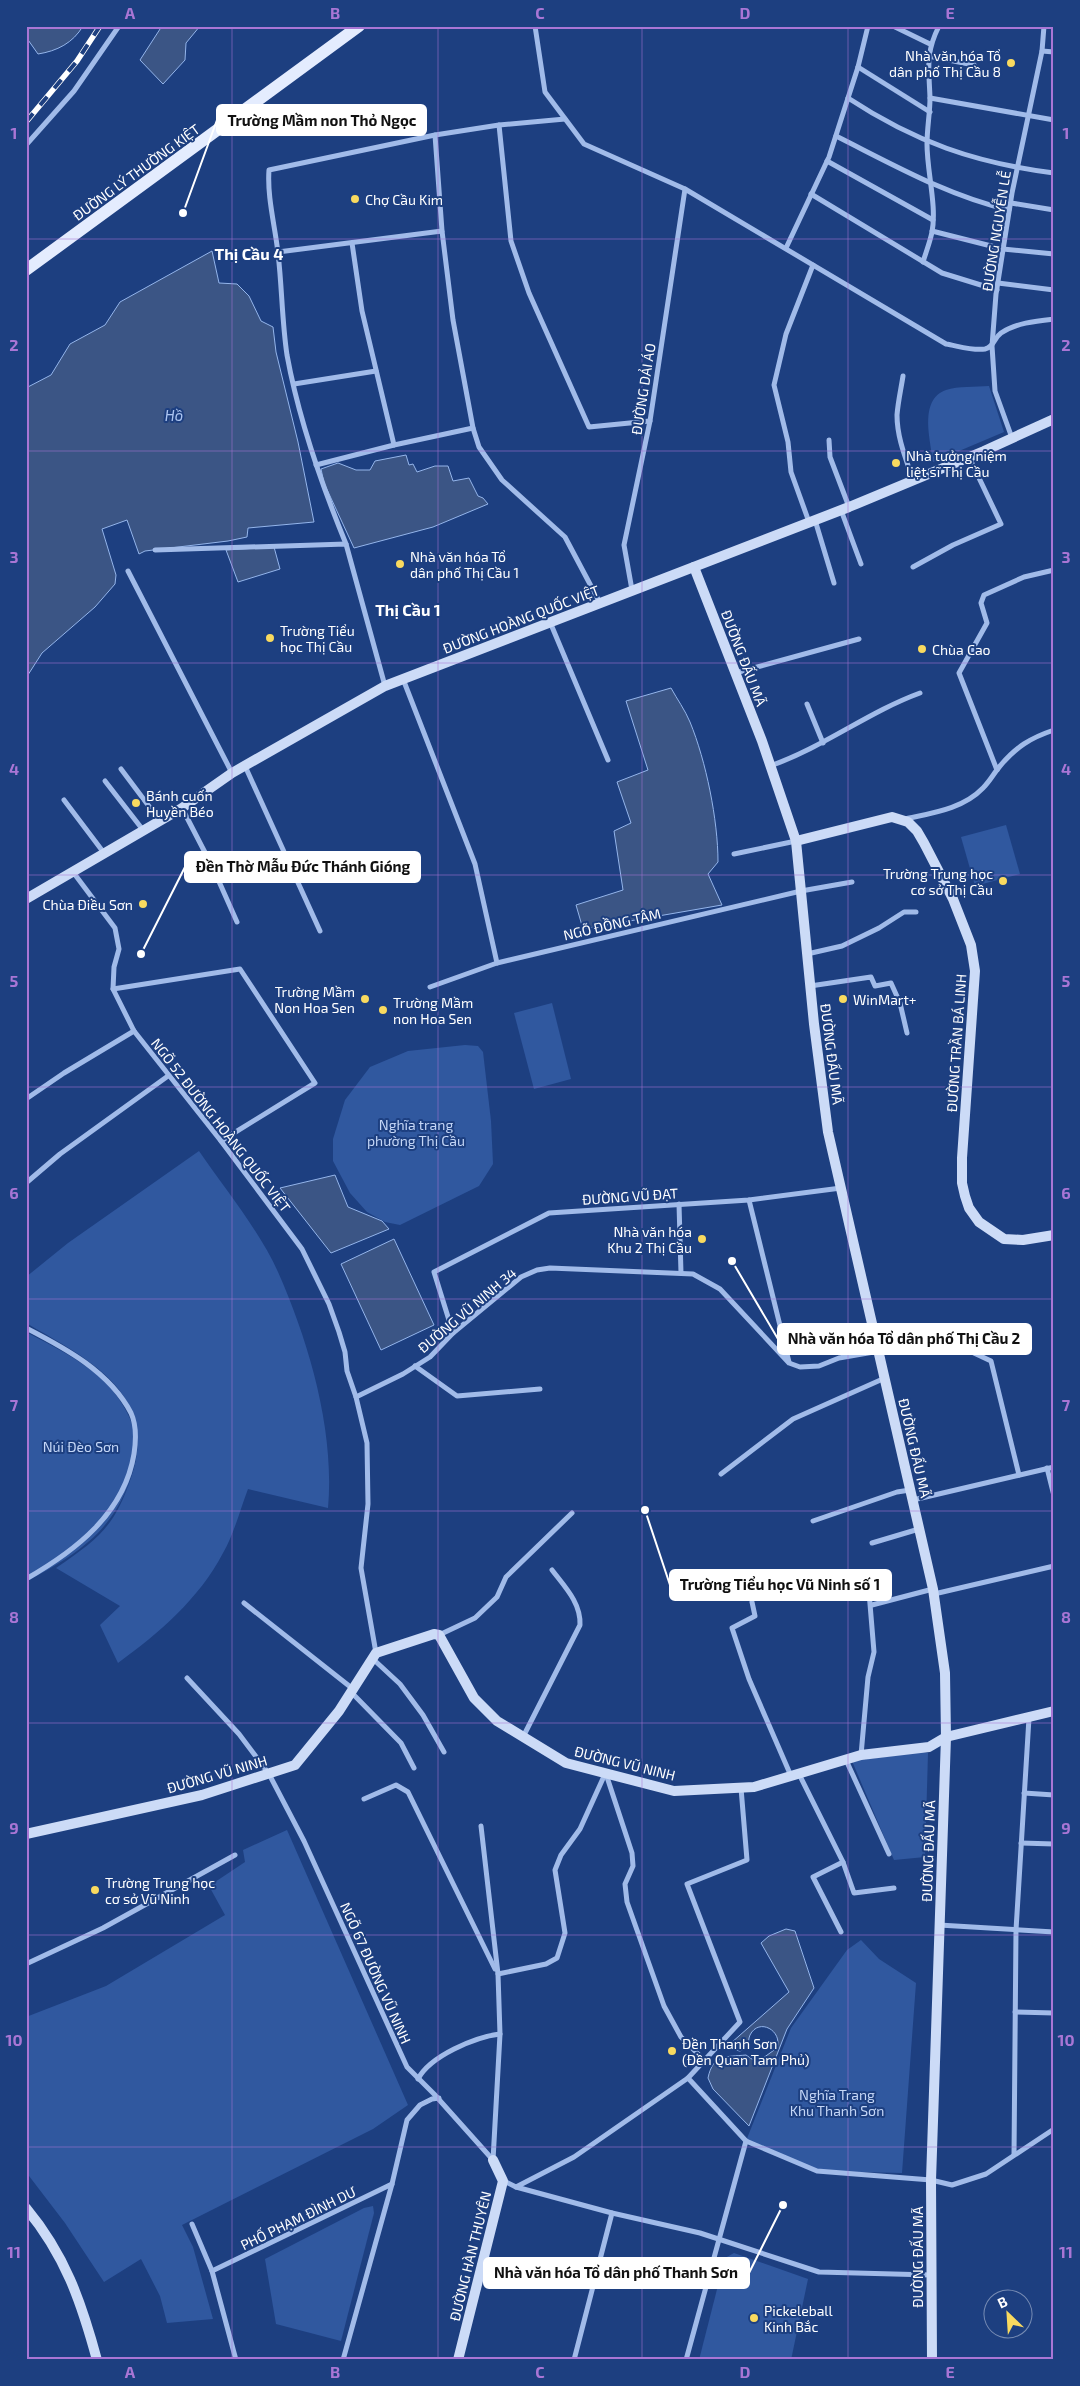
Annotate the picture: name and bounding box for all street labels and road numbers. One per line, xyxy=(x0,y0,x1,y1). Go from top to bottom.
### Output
street label: ĐƯỜNG LÝ THƯỜNG KIỆT xyxy=(69,120,203,224)
street label: ĐƯỜNG NGUYỄN LỄ xyxy=(977,169,1014,293)
street label: ĐƯỜNG DẢI ÁO xyxy=(627,342,659,436)
street label: ĐƯỜNG HOÀNG QUỐC VIỆT xyxy=(440,581,602,657)
street label: ĐƯỜNG ĐẤU MÃ xyxy=(718,608,770,709)
street label: NGÕ ĐỒNG TÂM xyxy=(562,905,662,943)
street label: ĐƯỜNG TRẦN BÁ LINH xyxy=(943,973,969,1113)
street label: ĐƯỜNG ĐẤU MÃ xyxy=(817,1003,847,1106)
street label: NGÕ 52 ĐƯỜNG HOÀNG QUỐC VIỆT xyxy=(148,1035,294,1215)
street label: ĐƯỜNG VŨ ĐẠT xyxy=(581,1184,679,1208)
street label: ĐƯỜNG VŨ NINH 34 xyxy=(414,1264,520,1356)
street label: ĐƯỜNG ĐẤU MÃ xyxy=(895,1397,935,1500)
street label: ĐƯỜNG VŨ NINH xyxy=(573,1742,677,1784)
street label: ĐƯỜNG VŨ NINH xyxy=(165,1752,269,1796)
street label: ĐƯỜNG ĐẤU MÃ xyxy=(918,1800,938,1902)
street label: NGÕ 67 ĐƯỜNG VŨ NINH xyxy=(337,1900,415,2046)
street label: PHỐ PHẠM ĐÌNH DƯ xyxy=(238,2183,359,2253)
street label: ĐƯỜNG HÀN THUYÊN xyxy=(446,2189,494,2323)
street label: ĐƯỜNG ĐẤU MÃ xyxy=(909,2206,926,2308)

